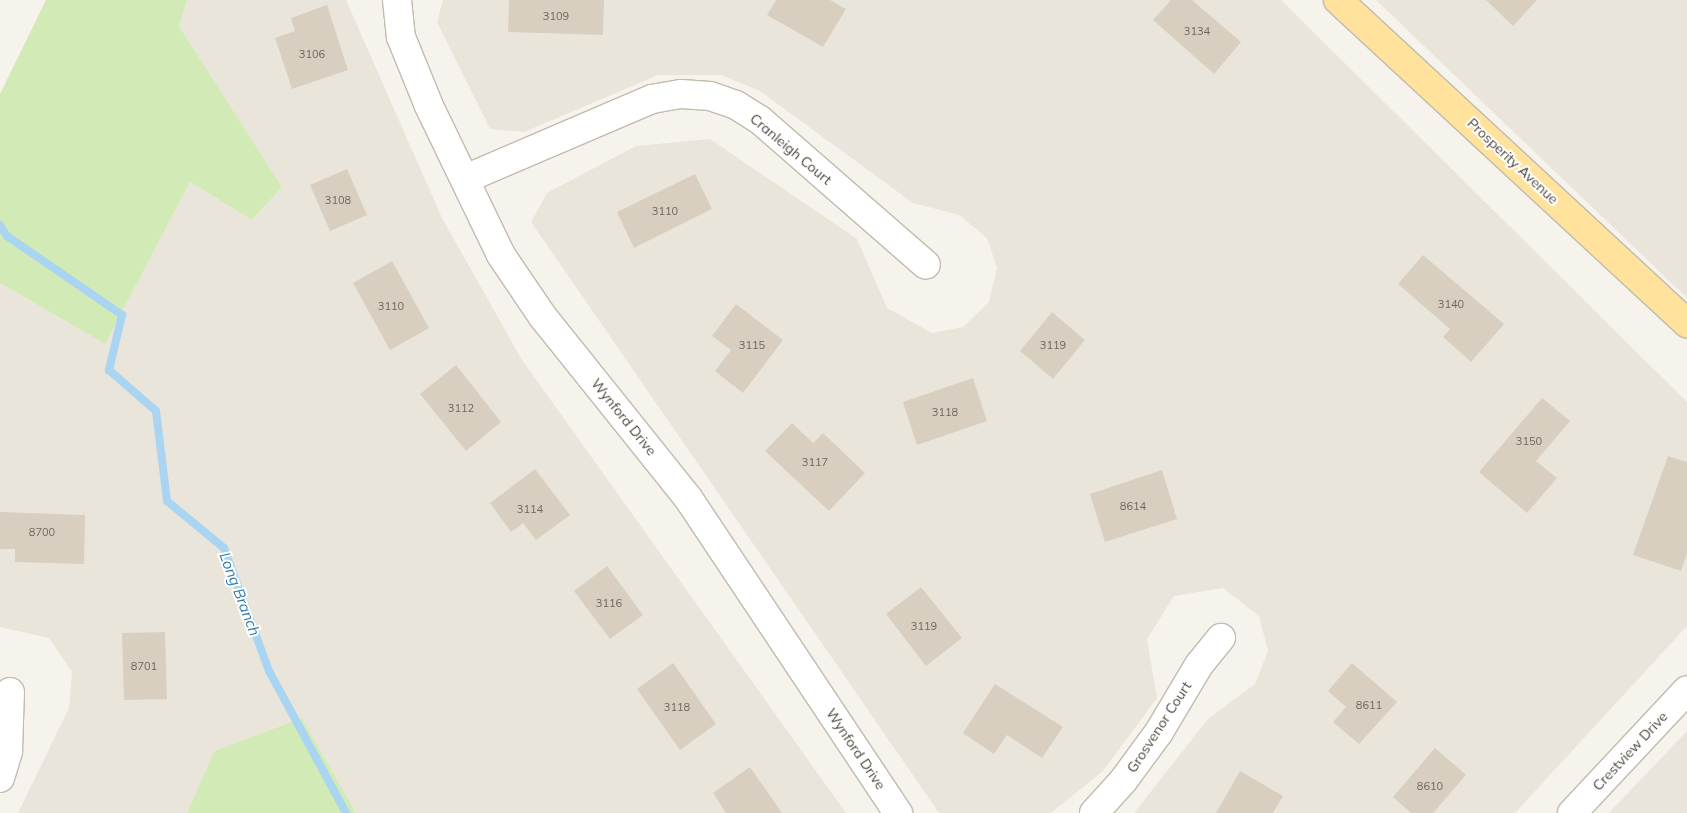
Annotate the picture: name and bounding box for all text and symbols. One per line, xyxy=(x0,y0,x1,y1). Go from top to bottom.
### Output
house number: 3109 xyxy=(543,9,569,23)
house number: 3134 xyxy=(1184,24,1210,38)
house number: 3106 xyxy=(299,47,325,61)
street label: Cranleigh Court xyxy=(747,110,835,188)
street label: Prosperity Avenue xyxy=(1464,115,1562,207)
house number: 3108 xyxy=(325,193,351,207)
house number: 3110 xyxy=(652,204,678,218)
house number: 3140 xyxy=(1438,297,1464,311)
house number: 3110 xyxy=(378,299,404,313)
house number: 3115 xyxy=(739,338,765,352)
house number: 3119 xyxy=(1040,338,1066,352)
street label: Wynford Drive xyxy=(588,375,660,459)
house number: 3112 xyxy=(448,401,474,415)
house number: 3118 xyxy=(932,405,958,419)
house number: 3150 xyxy=(1516,434,1542,448)
house number: 3117 xyxy=(802,455,828,469)
house number: 8614 xyxy=(1120,499,1146,513)
house number: 3114 xyxy=(517,502,543,516)
house number: 8700 xyxy=(29,525,55,539)
water label: Long Branch xyxy=(216,550,264,638)
house number: 3116 xyxy=(596,596,622,610)
house number: 3119 xyxy=(911,619,937,633)
house number: 8701 xyxy=(131,659,157,673)
street label: Grosvenor Court xyxy=(1123,678,1195,776)
house number: 8611 xyxy=(1356,698,1382,712)
house number: 3118 xyxy=(664,700,690,714)
street label: Wynford Drive xyxy=(823,705,889,793)
street label: Crestview Drive xyxy=(1589,708,1671,794)
house number: 8610 xyxy=(1417,779,1443,793)

